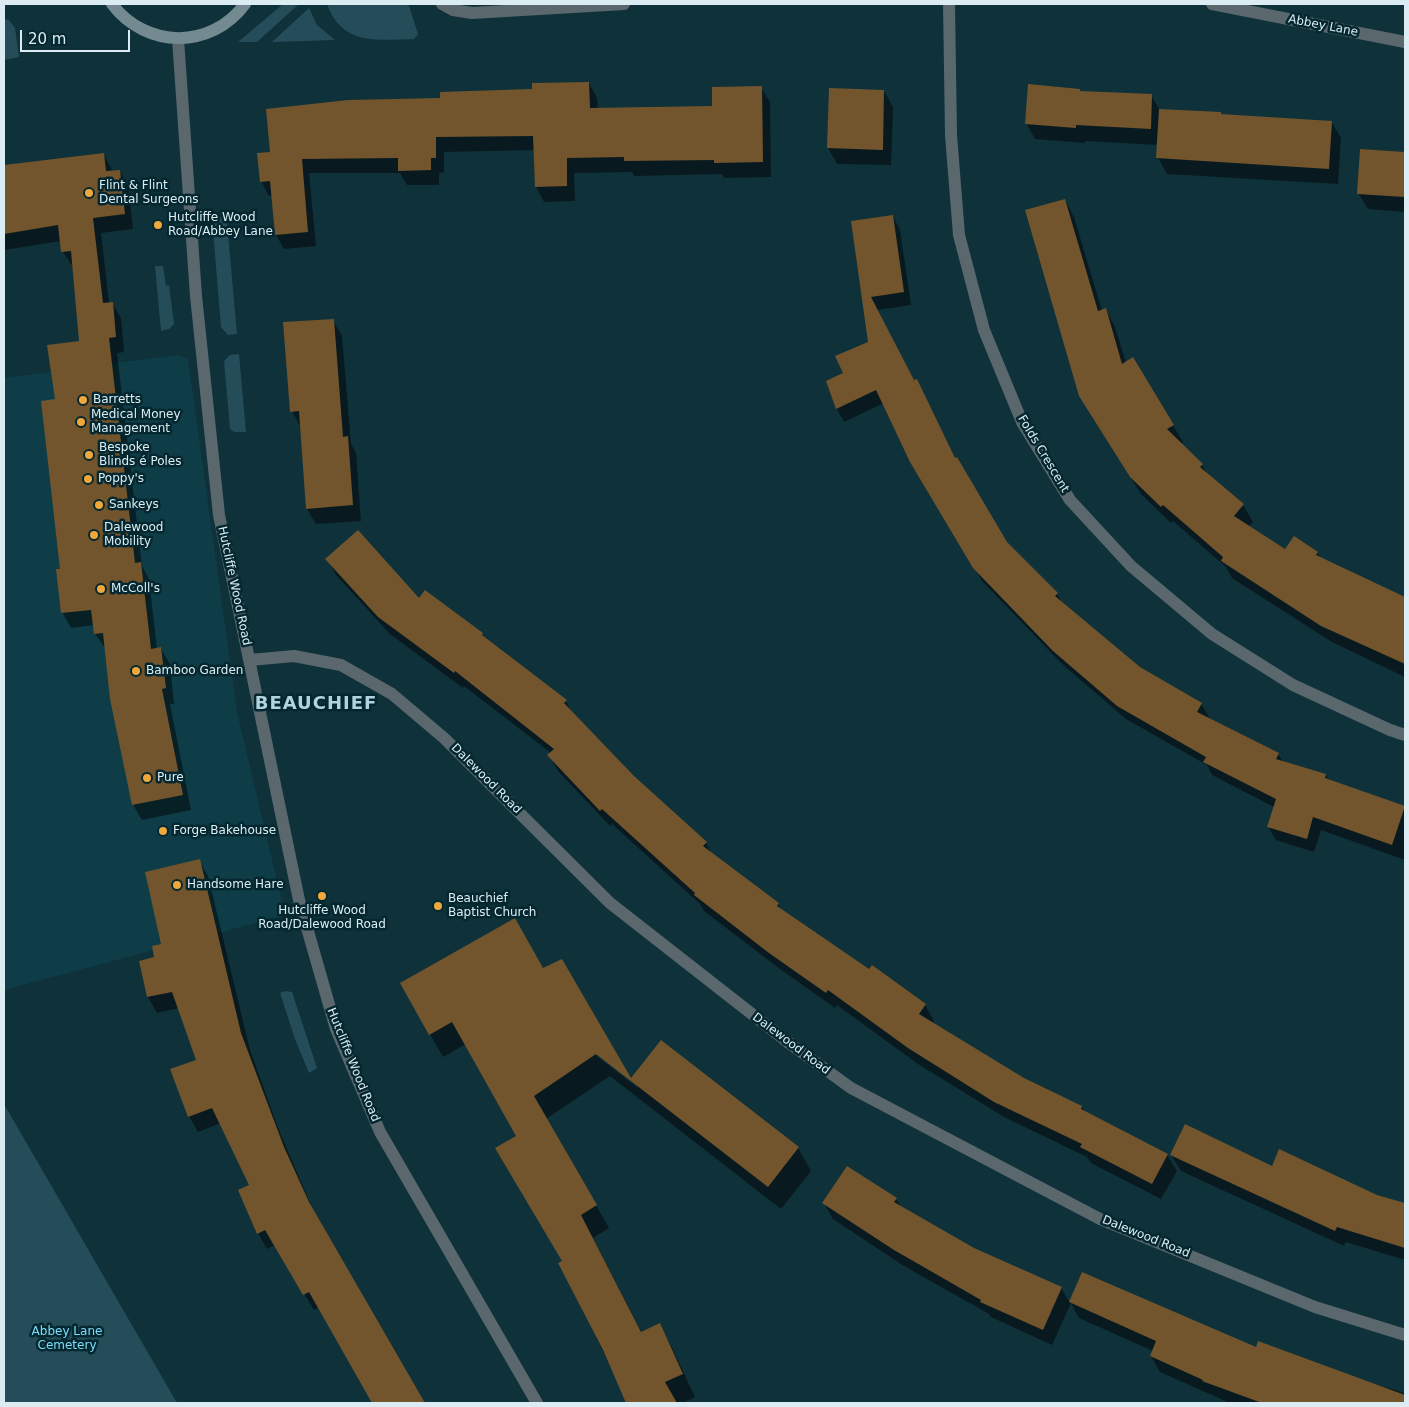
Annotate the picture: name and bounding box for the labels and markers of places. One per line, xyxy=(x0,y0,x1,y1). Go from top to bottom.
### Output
place label: Flint & Flint Dental Surgeons xyxy=(99,179,199,207)
marker: Flint & Flint Dental Surgeons xyxy=(83,187,95,199)
place label: Hutcliffe Wood Road/Abbey Lane xyxy=(168,211,273,239)
marker: Hutcliffe Wood Road/Abbey Lane xyxy=(152,219,164,231)
place label: Barretts xyxy=(93,393,141,407)
marker: Barretts xyxy=(77,394,89,406)
place label: Medical Money Management xyxy=(91,408,181,436)
marker: Medical Money Management xyxy=(75,416,87,428)
place label: Bespoke Blinds é Poles xyxy=(99,441,182,469)
marker: Bespoke Blinds é Poles xyxy=(83,449,95,461)
place label: Poppy's xyxy=(98,472,144,486)
marker: Poppy's xyxy=(82,473,94,485)
place label: Sankeys xyxy=(109,498,159,512)
marker: Sankeys xyxy=(93,499,105,511)
place label: Dalewood Mobility xyxy=(104,521,163,549)
marker: Dalewood Mobility xyxy=(88,529,100,541)
place label: McColl's xyxy=(111,582,160,596)
marker: McColl's xyxy=(95,583,107,595)
place label: Bamboo Garden xyxy=(146,664,243,678)
marker: Bamboo Garden xyxy=(130,665,142,677)
place label: Pure xyxy=(157,771,184,785)
marker: Pure xyxy=(141,772,153,784)
place label: Forge Bakehouse xyxy=(173,824,276,838)
marker: Forge Bakehouse xyxy=(157,825,169,837)
place label: Handsome Hare xyxy=(187,878,284,892)
marker: Handsome Hare xyxy=(171,879,183,891)
marker: Hutcliffe Wood Road/Dalewood Road xyxy=(316,890,328,902)
place label: Beauchief Baptist Church xyxy=(448,892,536,920)
marker: Beauchief Baptist Church xyxy=(432,900,444,912)
place label: Hutcliffe Wood Road/Dalewood Road xyxy=(258,904,386,932)

